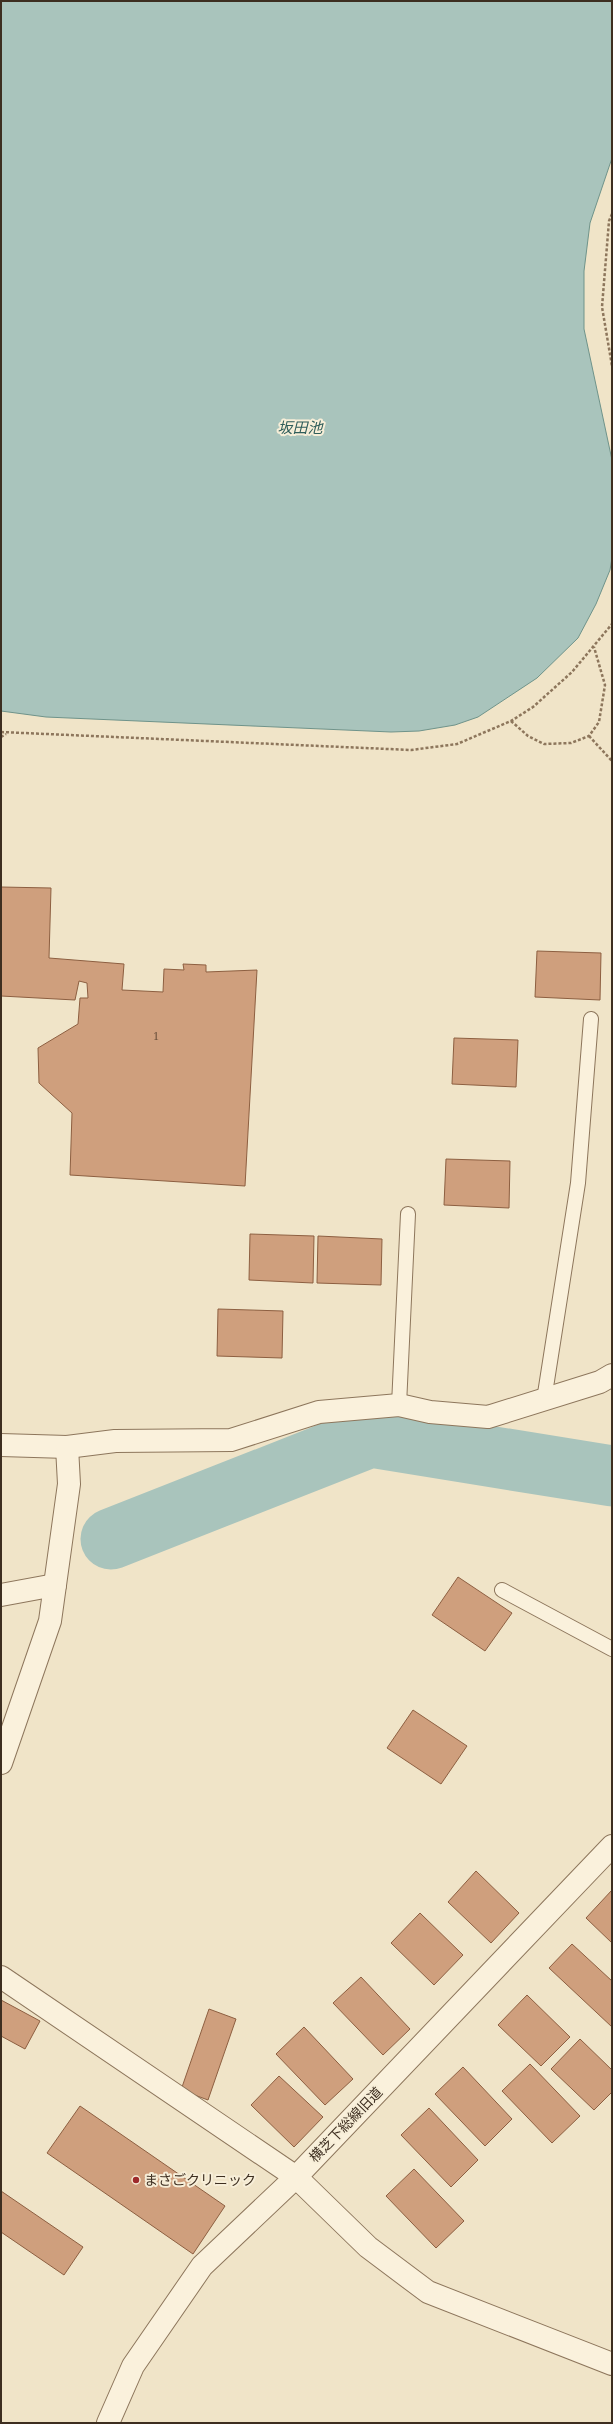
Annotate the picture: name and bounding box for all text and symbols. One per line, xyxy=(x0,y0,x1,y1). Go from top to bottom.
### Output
water label: 坂田池 xyxy=(277,420,324,436)
house number: 1 xyxy=(153,1029,159,1043)
street label: 横芝下総線旧道 xyxy=(307,2085,385,2165)
place label: まさごクリニック xyxy=(144,2172,256,2188)
marker: まさごクリニック xyxy=(131,2175,141,2185)

